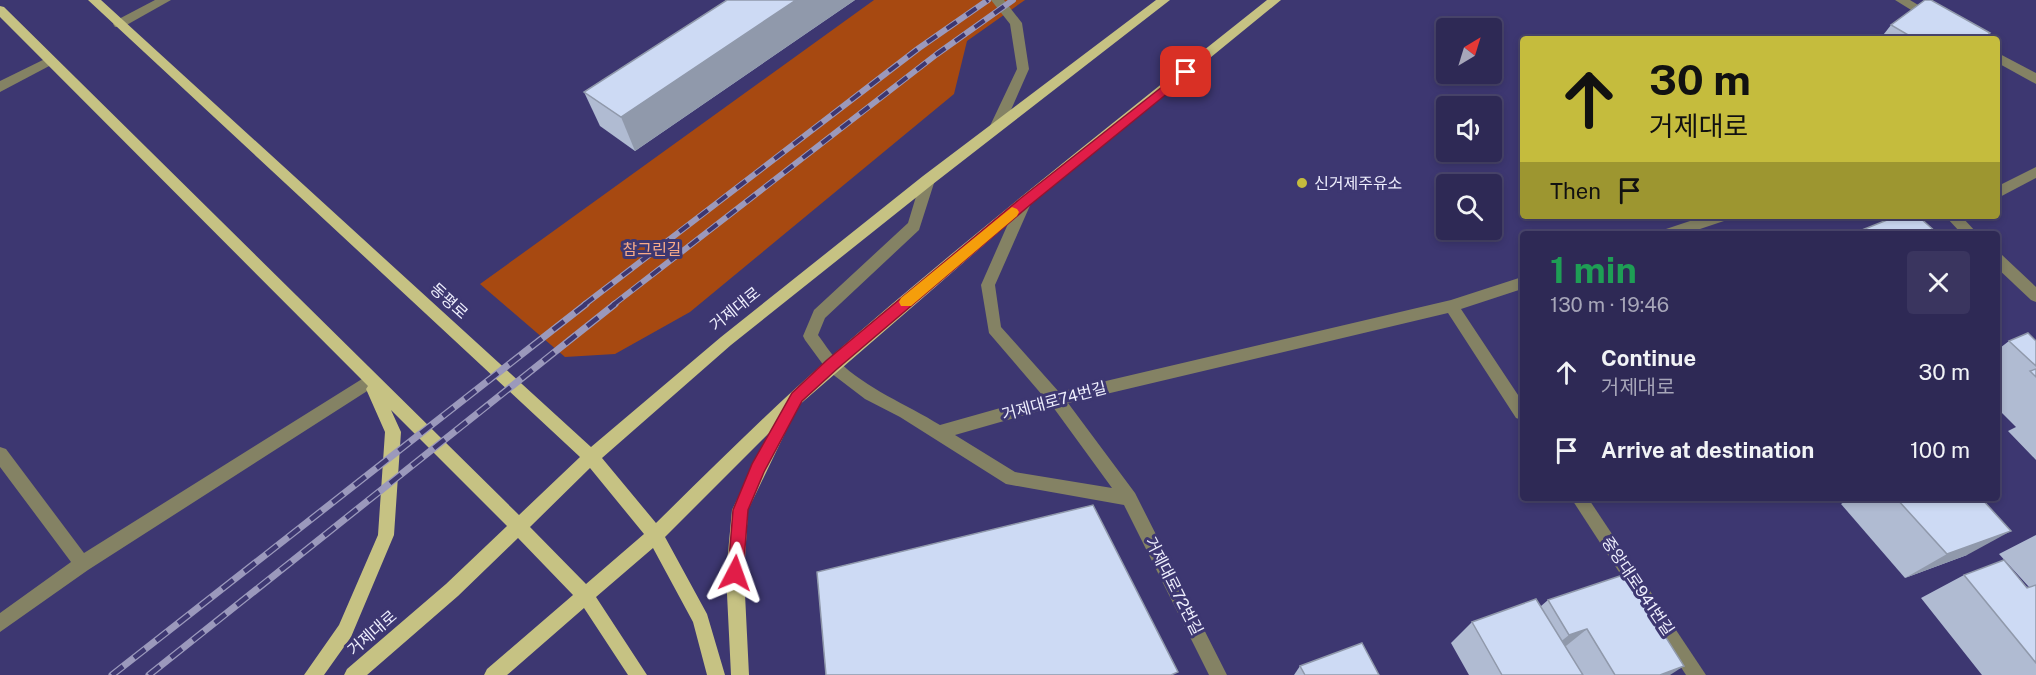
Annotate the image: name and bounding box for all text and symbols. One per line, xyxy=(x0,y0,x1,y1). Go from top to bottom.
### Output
north arrow xyxy=(1436,18,1502,84)
map controls xyxy=(1436,18,1502,240)
pin xyxy=(1160,46,1211,97)
icon: arrive xyxy=(1169,55,1202,88)
text: 30 m xyxy=(1649,55,1751,104)
icon: ahead xyxy=(1550,60,1628,138)
button: sound xyxy=(1436,96,1502,162)
text: 거제대로 xyxy=(1649,110,1748,142)
place label: 신거제주유소 xyxy=(1314,174,1402,193)
button: search xyxy=(1436,174,1502,240)
icon: arrive xyxy=(1613,174,1646,207)
marker: 신거제주유소 xyxy=(1295,176,1309,190)
text: Then xyxy=(1550,178,1601,204)
park label: 참그린길 xyxy=(623,240,681,259)
text: 1 min xyxy=(1550,249,1637,291)
button: close xyxy=(1907,251,1970,314)
street label: 동평로 xyxy=(426,279,472,323)
street label: 거제대로 xyxy=(706,283,764,335)
text: 130 m · 19:46 xyxy=(1550,293,1669,317)
text: Continue xyxy=(1601,345,1696,371)
icon: ahead xyxy=(1550,356,1583,389)
text: 30 m xyxy=(1918,359,1970,385)
text: 거제대로 xyxy=(1601,375,1675,399)
street label: 거제대로74번길 xyxy=(1000,378,1108,424)
icon: arrive xyxy=(1550,434,1583,467)
text: Arrive at destination xyxy=(1601,437,1814,463)
text: 100 m xyxy=(1910,437,1970,463)
street label: 중앙대로941번길 xyxy=(1598,533,1678,639)
street label: 거제대로72번길 xyxy=(1141,534,1207,638)
position arrow xyxy=(703,541,767,605)
street label: 거제대로 xyxy=(344,606,401,659)

